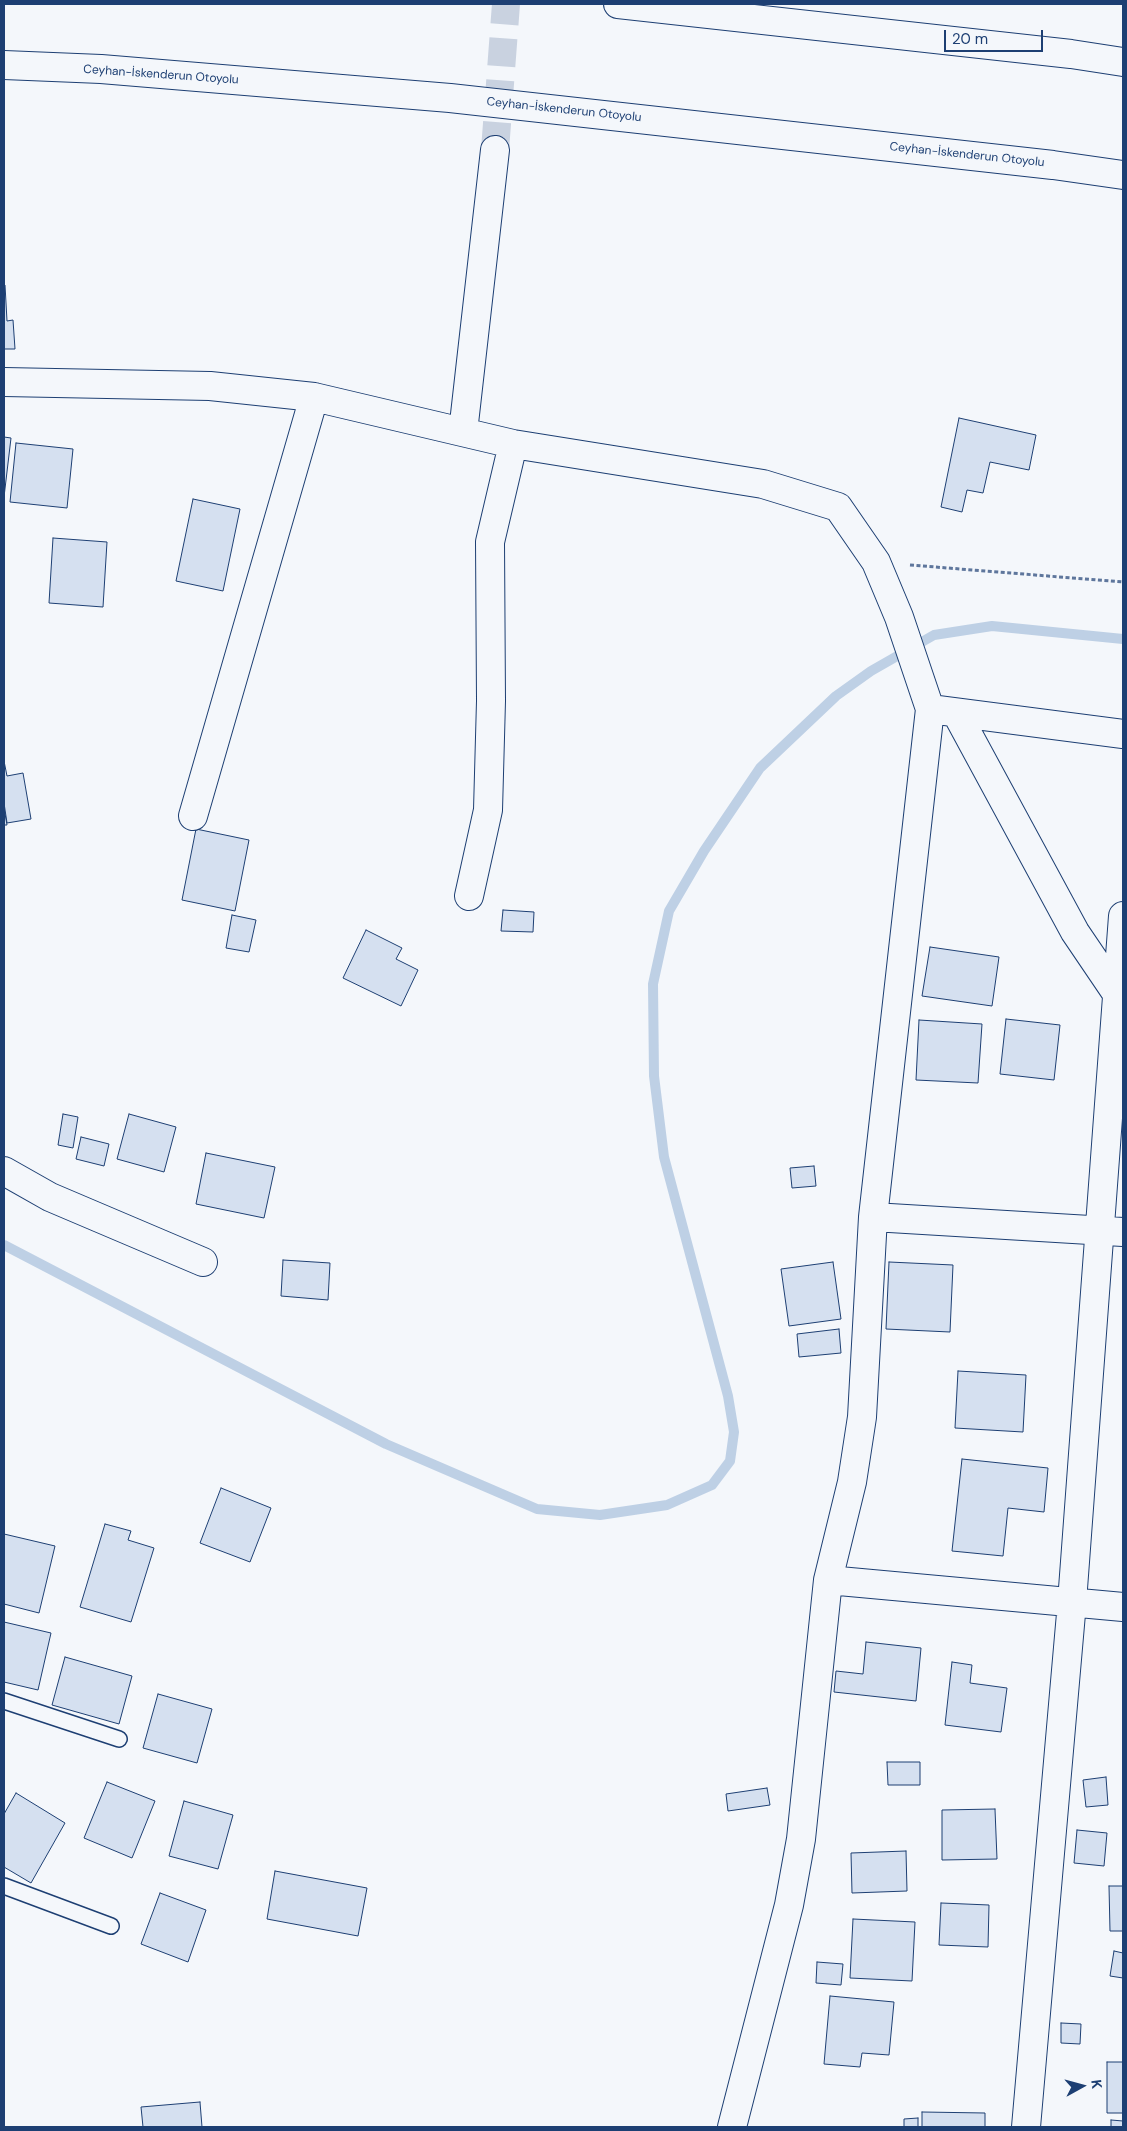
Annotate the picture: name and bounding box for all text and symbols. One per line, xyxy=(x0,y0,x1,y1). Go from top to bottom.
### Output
scale bar xyxy=(947,20,1046,52)
text: 20 m xyxy=(952,29,988,49)
street label: Ceyhan-İskenderun Otoyolu xyxy=(83,62,239,88)
street label: Ceyhan-İskenderun Otoyolu xyxy=(486,95,642,125)
street label: Ceyhan-İskenderun Otoyolu xyxy=(889,140,1045,170)
north arrow xyxy=(1057,2061,1107,2111)
text: K xyxy=(1087,2079,1106,2090)

